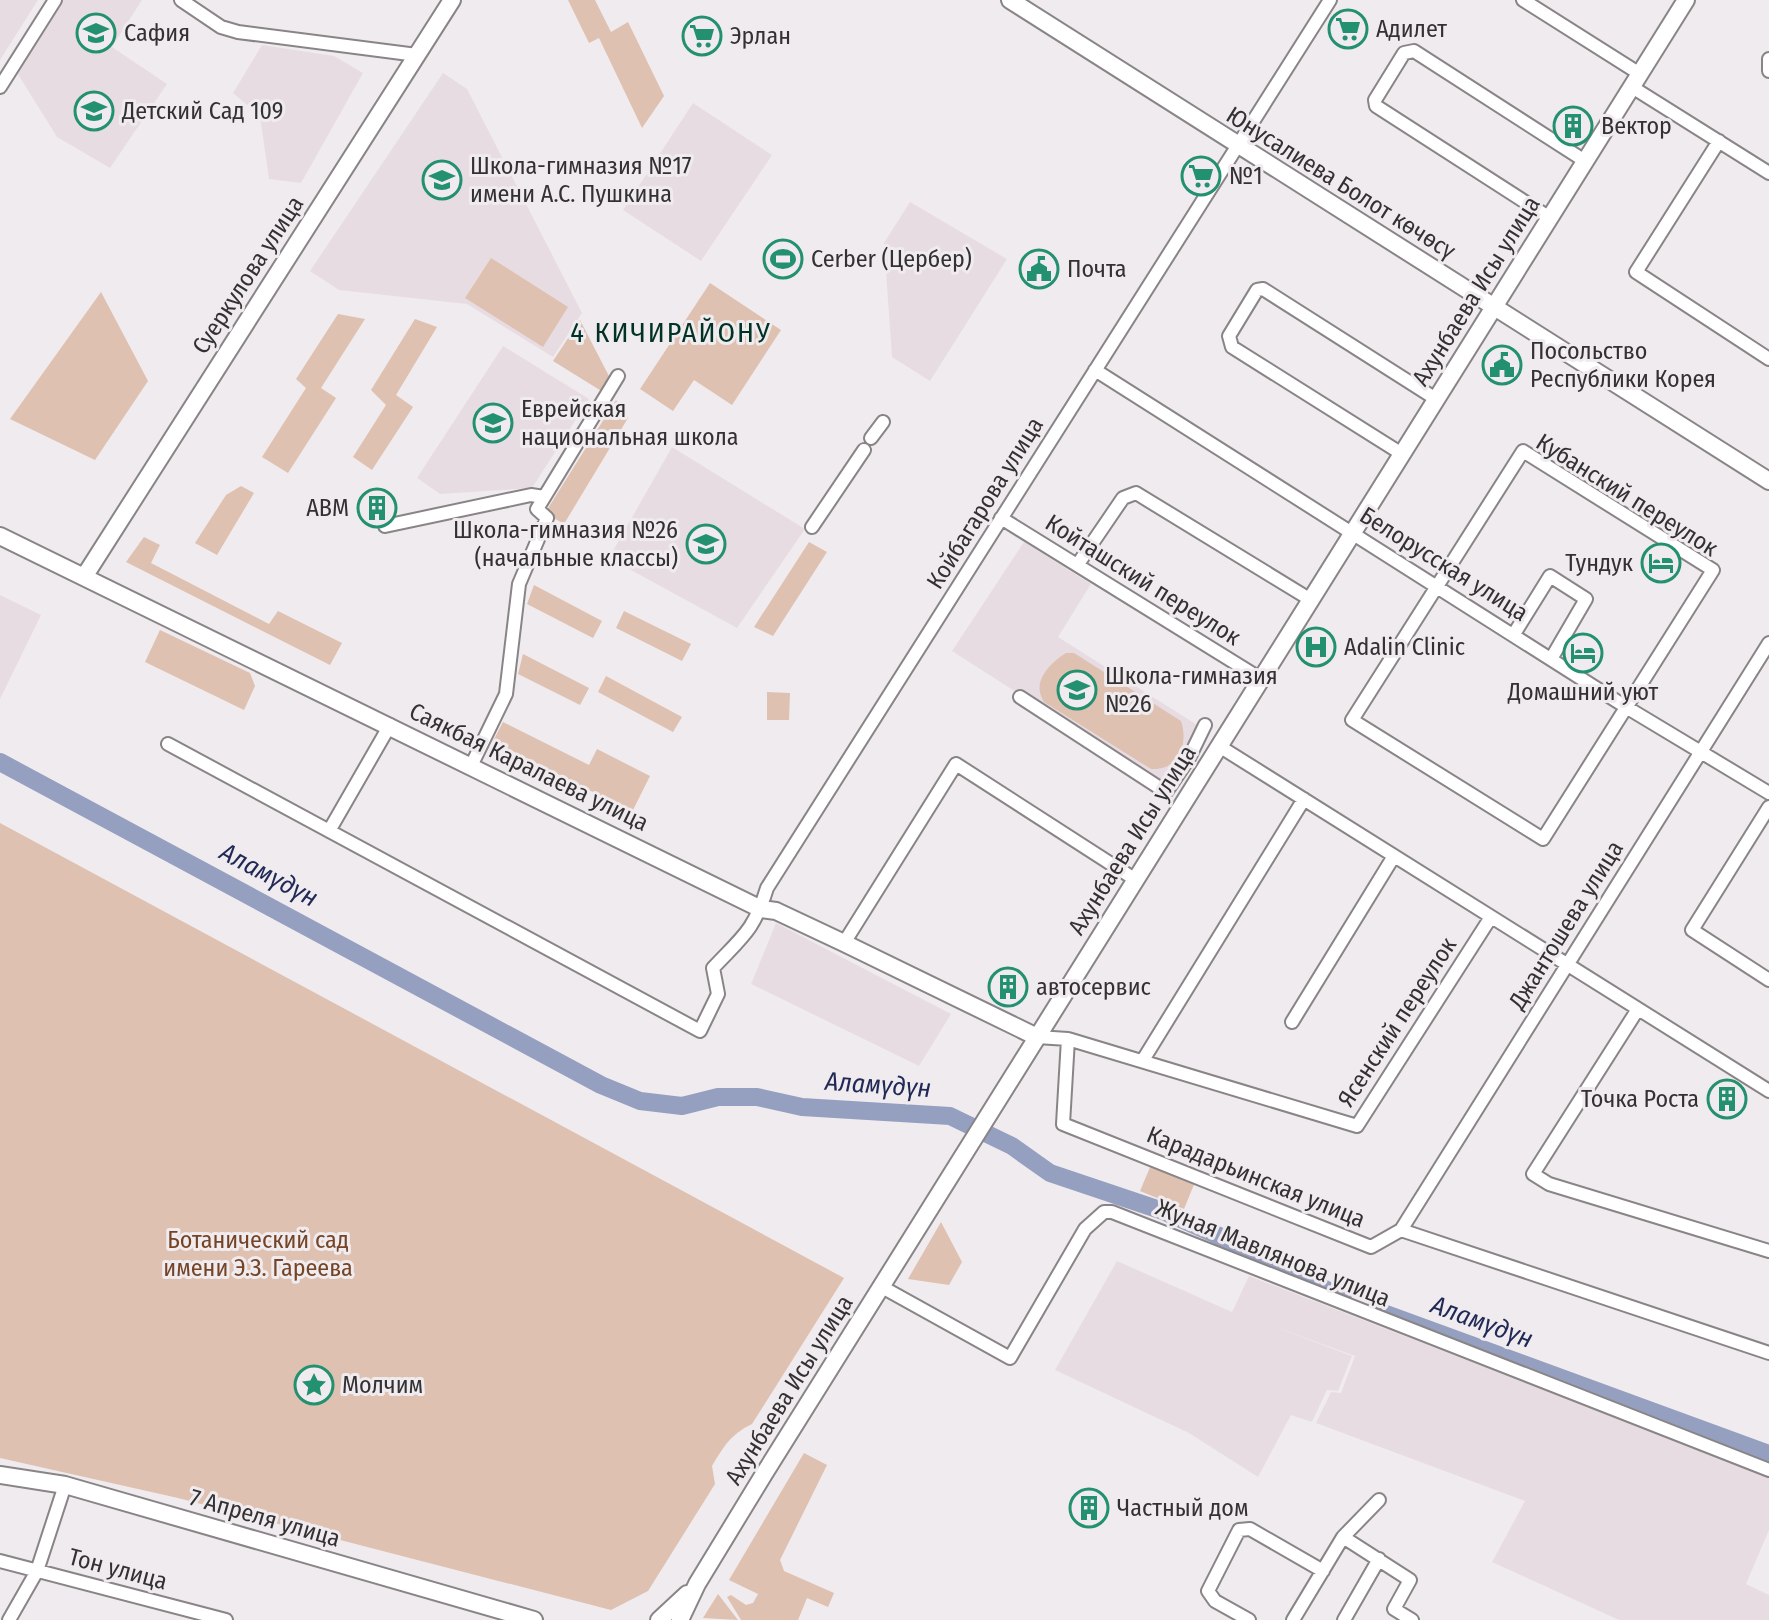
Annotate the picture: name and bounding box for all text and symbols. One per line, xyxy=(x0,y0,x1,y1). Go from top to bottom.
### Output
supermarket icon: Адилет xyxy=(1327,8,1369,50)
school or university icon: Сафия xyxy=(75,12,117,54)
supermarket icon: Эрлан xyxy=(681,15,723,57)
place label: Адилет xyxy=(1376,15,1447,43)
place label: Сафия xyxy=(124,19,190,47)
place label: Эрлан xyxy=(730,22,791,50)
school or university icon: Детский Сад 109 xyxy=(73,90,115,132)
place label: Детский Сад 109 xyxy=(121,97,284,125)
street label: Юнусалиева Болот көчөсү xyxy=(1221,101,1461,265)
building icon: Вектор xyxy=(1552,105,1594,147)
place label: Вектор xyxy=(1601,112,1672,140)
place label: Школа-гимназия №17 имени А.С. Пушкина xyxy=(470,152,692,208)
supermarket icon: №1 xyxy=(1180,155,1222,197)
school or university icon: Школа-гимназия №17 имени А.С. Пушкина xyxy=(421,159,463,201)
place label: №1 xyxy=(1229,162,1263,190)
street label: Суеркулова улица xyxy=(187,191,309,359)
street label: Ахунбаева Исы улица xyxy=(1406,191,1546,391)
sports icon: Cerber (Цербер) xyxy=(762,238,804,280)
place label: Cerber (Цербер) xyxy=(811,245,972,273)
public building icon: Почта xyxy=(1018,248,1060,290)
place label: Почта xyxy=(1067,255,1127,283)
district label: 4 КИЧИРАЙОНУ xyxy=(570,316,772,349)
place label: Посольство Республики Корея xyxy=(1530,337,1716,393)
public building icon: Посольство Республики Корея xyxy=(1481,344,1523,386)
place label: Еврейская национальная школа xyxy=(521,395,739,451)
school or university icon: Еврейская национальная школа xyxy=(472,402,514,444)
street label: Койбагарова улица xyxy=(921,412,1049,594)
street label: Кубанский переулок xyxy=(1531,428,1724,563)
building icon: ABM xyxy=(356,487,398,529)
place label: ABM xyxy=(306,494,349,522)
street label: Белорусская улица xyxy=(1355,501,1533,627)
street label: Койташский переулок xyxy=(1040,509,1246,652)
place label: Школа-гимназия №26 (начальные классы) xyxy=(453,516,678,572)
school or university icon: Школа-гимназия №26 (начальные классы) xyxy=(685,523,727,565)
hotel icon: Тундук xyxy=(1640,542,1682,584)
place label: Тундук xyxy=(1565,549,1634,577)
hospital icon: Adalin Clinic xyxy=(1295,626,1337,668)
hotel icon: Домашний уют xyxy=(1562,632,1604,674)
place label: Adalin Clinic xyxy=(1344,633,1465,661)
place label: Школа-гимназия №26 xyxy=(1105,662,1278,718)
school or university icon: Школа-гимназия №26 xyxy=(1056,669,1098,711)
place label: Домашний уют xyxy=(1507,678,1659,706)
street label: Саякбая Каралаева улица xyxy=(405,697,653,837)
street label: Ахунбаева Исы улица xyxy=(1062,740,1202,940)
water label: Аламүдүн xyxy=(214,836,323,914)
street label: Джантошева улица xyxy=(1502,836,1629,1015)
street label: Ясенский переулок xyxy=(1332,931,1463,1112)
building icon: автосервис xyxy=(987,966,1029,1008)
place label: автосервис xyxy=(1036,973,1151,1001)
water label: Аламүдүн xyxy=(823,1066,932,1104)
building icon: Точка Роста xyxy=(1706,1078,1748,1120)
place label: Точка Роста xyxy=(1581,1085,1699,1113)
street label: Карадарьинская улица xyxy=(1143,1120,1369,1234)
street label: Жуная Мавлянова улица xyxy=(1152,1193,1394,1313)
park label: Ботанический сад имени Э.З. Гареева xyxy=(163,1226,353,1282)
water label: Аламүдүн xyxy=(1426,1289,1537,1355)
street label: Ахунбаева Исы улица xyxy=(719,1290,859,1490)
place icon: Молчим xyxy=(293,1364,335,1406)
place label: Молчим xyxy=(342,1371,423,1399)
street label: 7 Апреля улица xyxy=(187,1483,343,1553)
building icon: Частный дом xyxy=(1068,1487,1110,1529)
place label: Частный дом xyxy=(1117,1494,1248,1522)
street label: Тон улица xyxy=(66,1542,170,1596)

